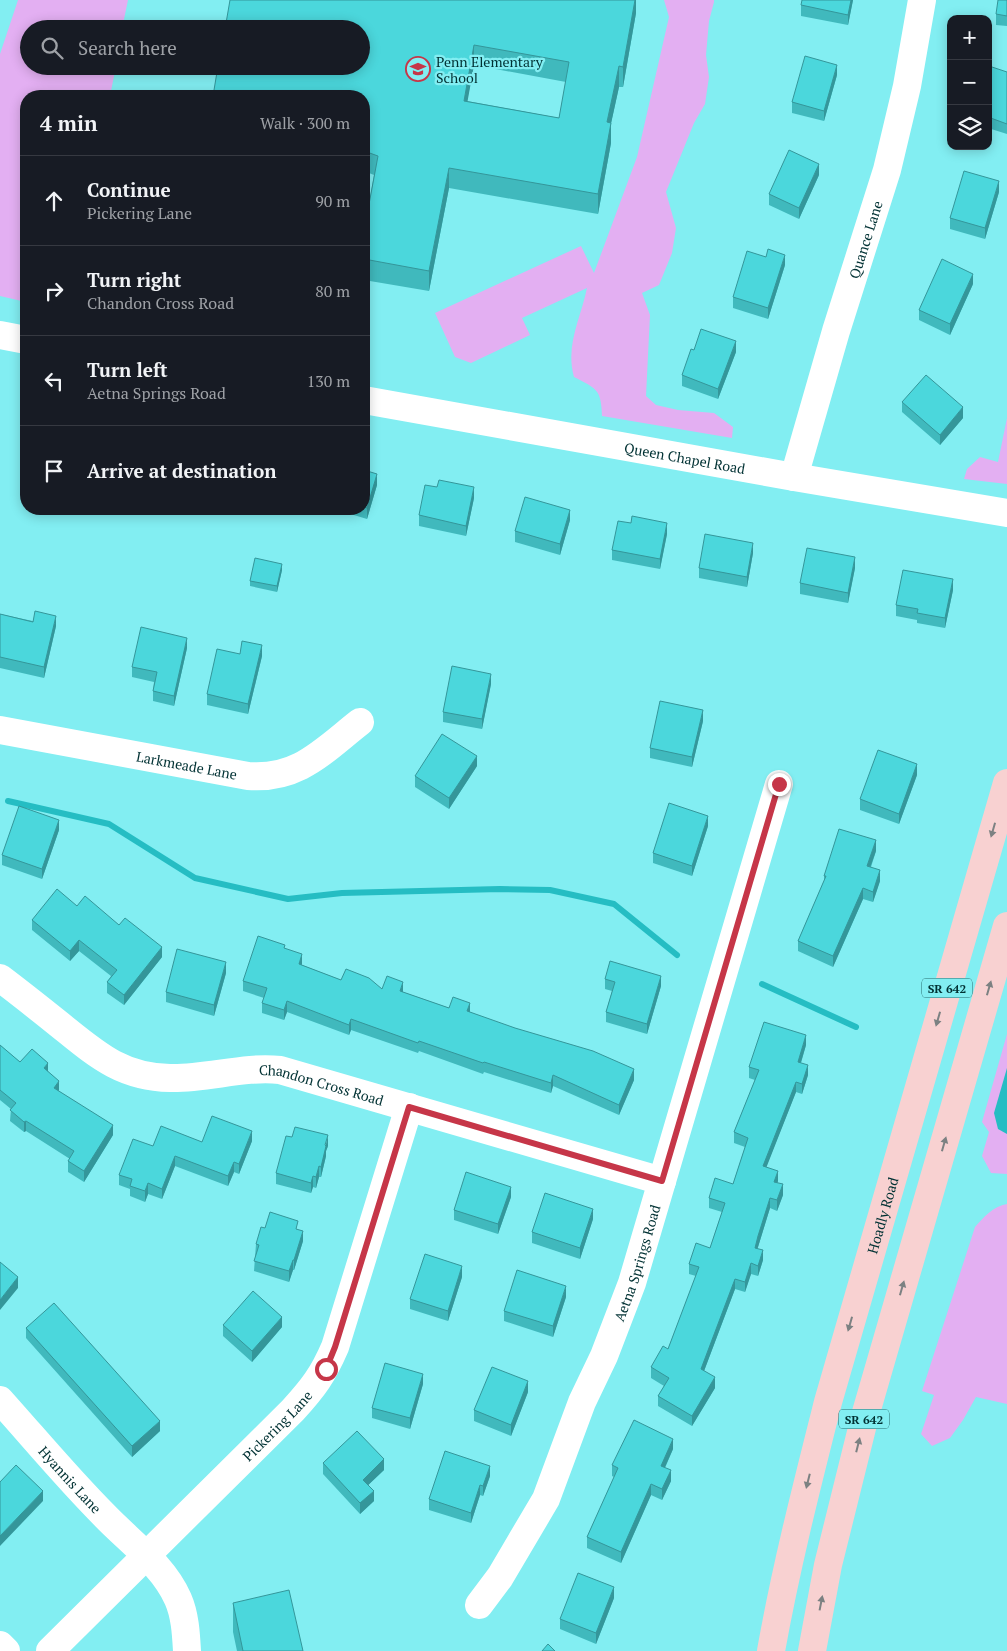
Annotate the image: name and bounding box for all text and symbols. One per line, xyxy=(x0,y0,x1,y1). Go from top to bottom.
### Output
map controls xyxy=(947,15,992,150)
button: + xyxy=(947,15,992,60)
search box xyxy=(20,20,370,75)
icon: search xyxy=(38,34,66,62)
text: Search here xyxy=(78,35,177,60)
place label: Penn Elementary School xyxy=(436,52,544,87)
school or university icon: Penn Elementary School xyxy=(405,56,431,82)
button: − xyxy=(947,60,992,105)
button: layers xyxy=(947,105,992,150)
text: 4 min xyxy=(40,109,97,137)
text: Walk · 300 m xyxy=(260,112,350,134)
text: Continue xyxy=(87,177,171,202)
icon: ahead xyxy=(40,187,68,215)
text: 90 m xyxy=(315,190,350,212)
street label: Quance Lane xyxy=(844,198,886,281)
text: Pickering Lane xyxy=(87,202,192,224)
text: Turn right xyxy=(87,267,181,292)
icon: right xyxy=(40,277,68,305)
text: 80 m xyxy=(315,280,350,302)
text: Chandon Cross Road xyxy=(87,292,234,314)
text: Turn left xyxy=(87,357,168,382)
icon: left xyxy=(40,367,68,395)
text: 130 m xyxy=(307,370,350,392)
text: Aetna Springs Road xyxy=(87,382,226,404)
street label: Queen Chapel Road xyxy=(623,437,747,478)
icon: arrive xyxy=(40,457,68,485)
text: Arrive at destination xyxy=(87,458,276,483)
street label: Larkmeade Lane xyxy=(135,746,239,783)
route end xyxy=(768,773,791,796)
one-way arrow xyxy=(989,822,997,837)
road number: SR 642 xyxy=(922,978,972,998)
one-way arrow xyxy=(985,981,993,996)
one-way arrow xyxy=(934,1012,942,1027)
street label: Chandon Cross Road xyxy=(259,1060,386,1109)
one-way arrow xyxy=(940,1137,948,1152)
street label: Hoadly Road xyxy=(862,1174,902,1256)
street label: Aetna Springs Road xyxy=(609,1202,664,1324)
one-way arrow xyxy=(898,1281,906,1296)
one-way arrow xyxy=(846,1317,854,1332)
route start xyxy=(315,1358,338,1381)
street label: Pickering Lane xyxy=(238,1386,316,1465)
road number: SR 642 xyxy=(839,1410,889,1428)
one-way arrow xyxy=(854,1437,862,1452)
street label: Hyannis Lane xyxy=(35,1441,106,1517)
one-way arrow xyxy=(803,1473,811,1488)
one-way arrow xyxy=(818,1595,826,1611)

